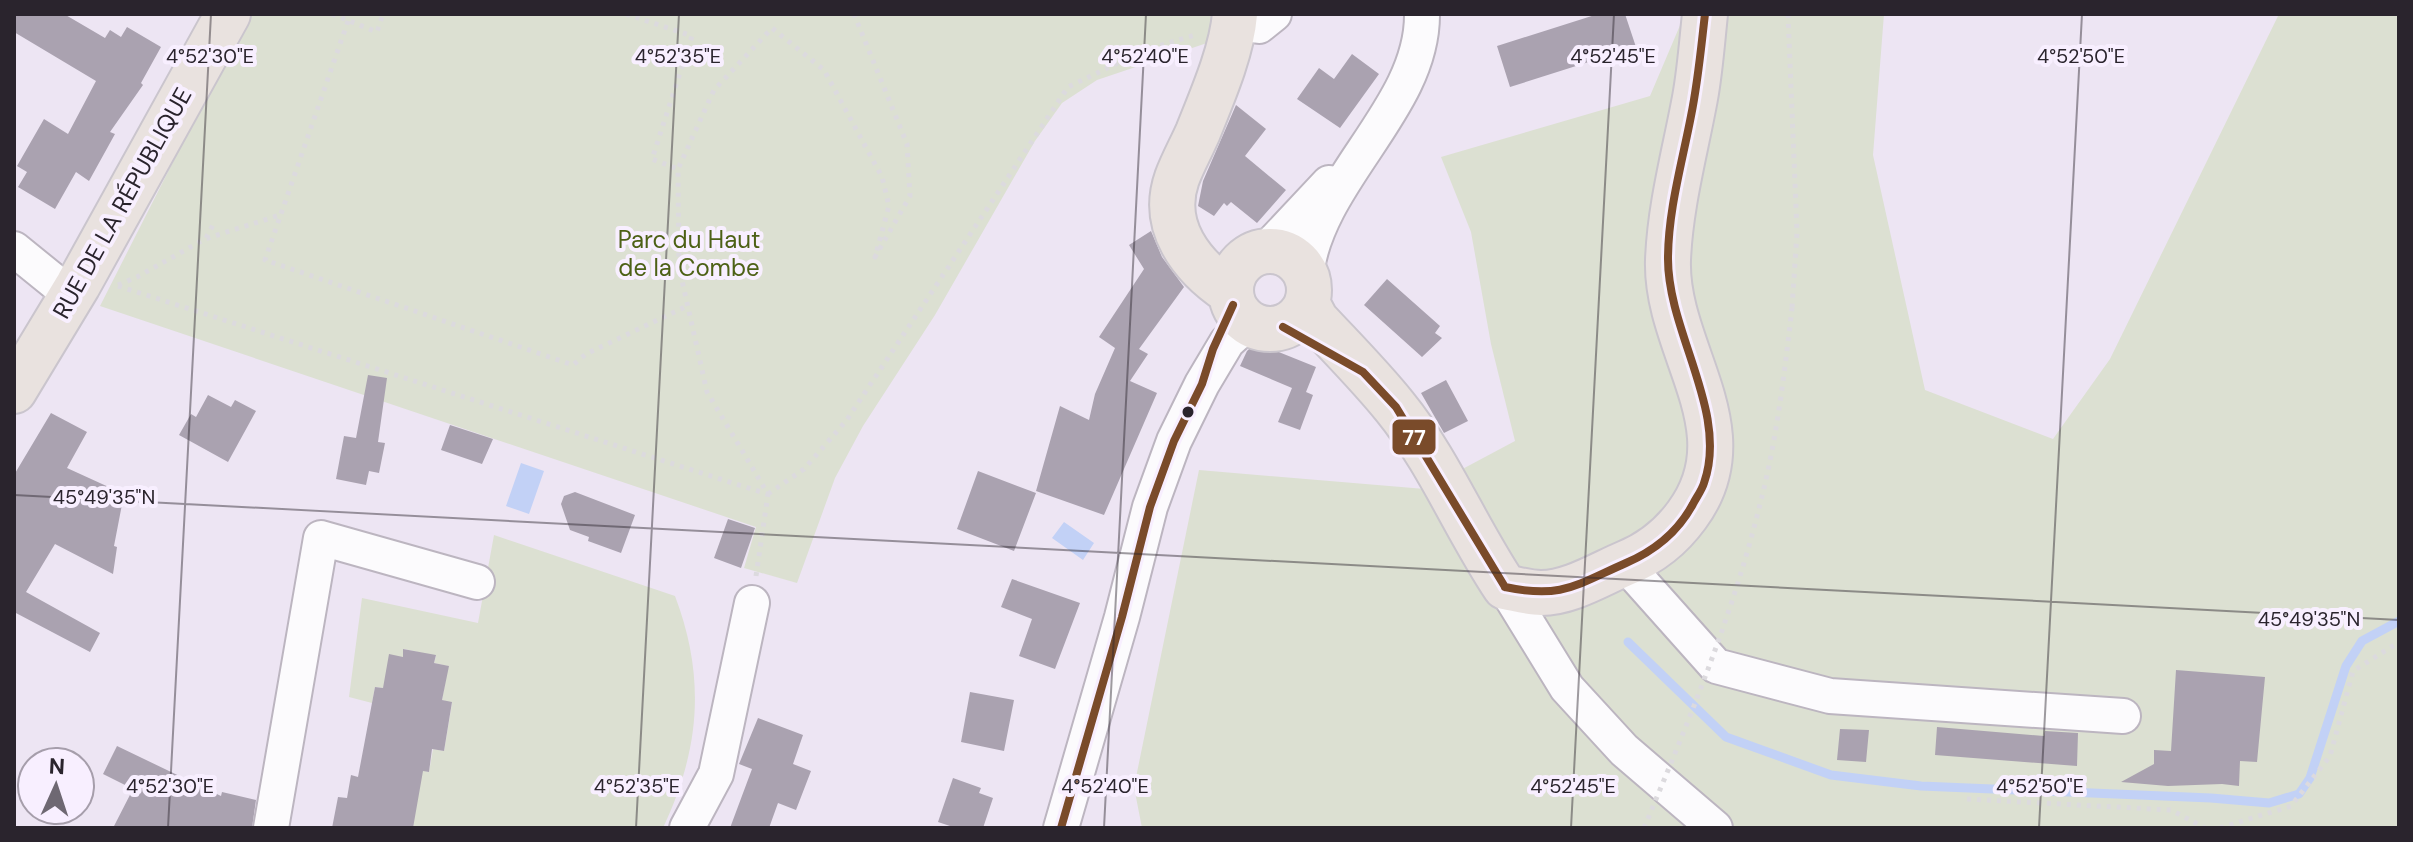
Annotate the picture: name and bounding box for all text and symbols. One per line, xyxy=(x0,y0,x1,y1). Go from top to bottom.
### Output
text: 4°52'30"E xyxy=(166,43,254,69)
text: 4°52'35"E xyxy=(635,43,721,69)
text: 4°52'40"E xyxy=(1101,43,1189,69)
text: 4°52'45"E xyxy=(1570,43,1656,69)
text: 4°52'50"E xyxy=(2037,43,2125,69)
street label: RUE DE LA RÉPUBLIQUE xyxy=(46,82,198,324)
park label: Parc du Haut de la Combe xyxy=(618,224,760,283)
unlabelled marker xyxy=(1180,404,1196,420)
line badge: 77 xyxy=(1391,418,1437,456)
text: 77 xyxy=(1402,423,1426,452)
text: 45°49'35"N xyxy=(53,484,155,510)
text: 45°49'35"N xyxy=(2258,606,2360,632)
north arrow xyxy=(16,746,96,826)
text: N xyxy=(48,752,66,781)
text: 4°52'30"E xyxy=(126,773,214,799)
text: 4°52'35"E xyxy=(594,773,680,799)
text: 4°52'40"E xyxy=(1061,773,1149,799)
text: 4°52'45"E xyxy=(1530,773,1616,799)
text: 4°52'50"E xyxy=(1996,773,2084,799)

